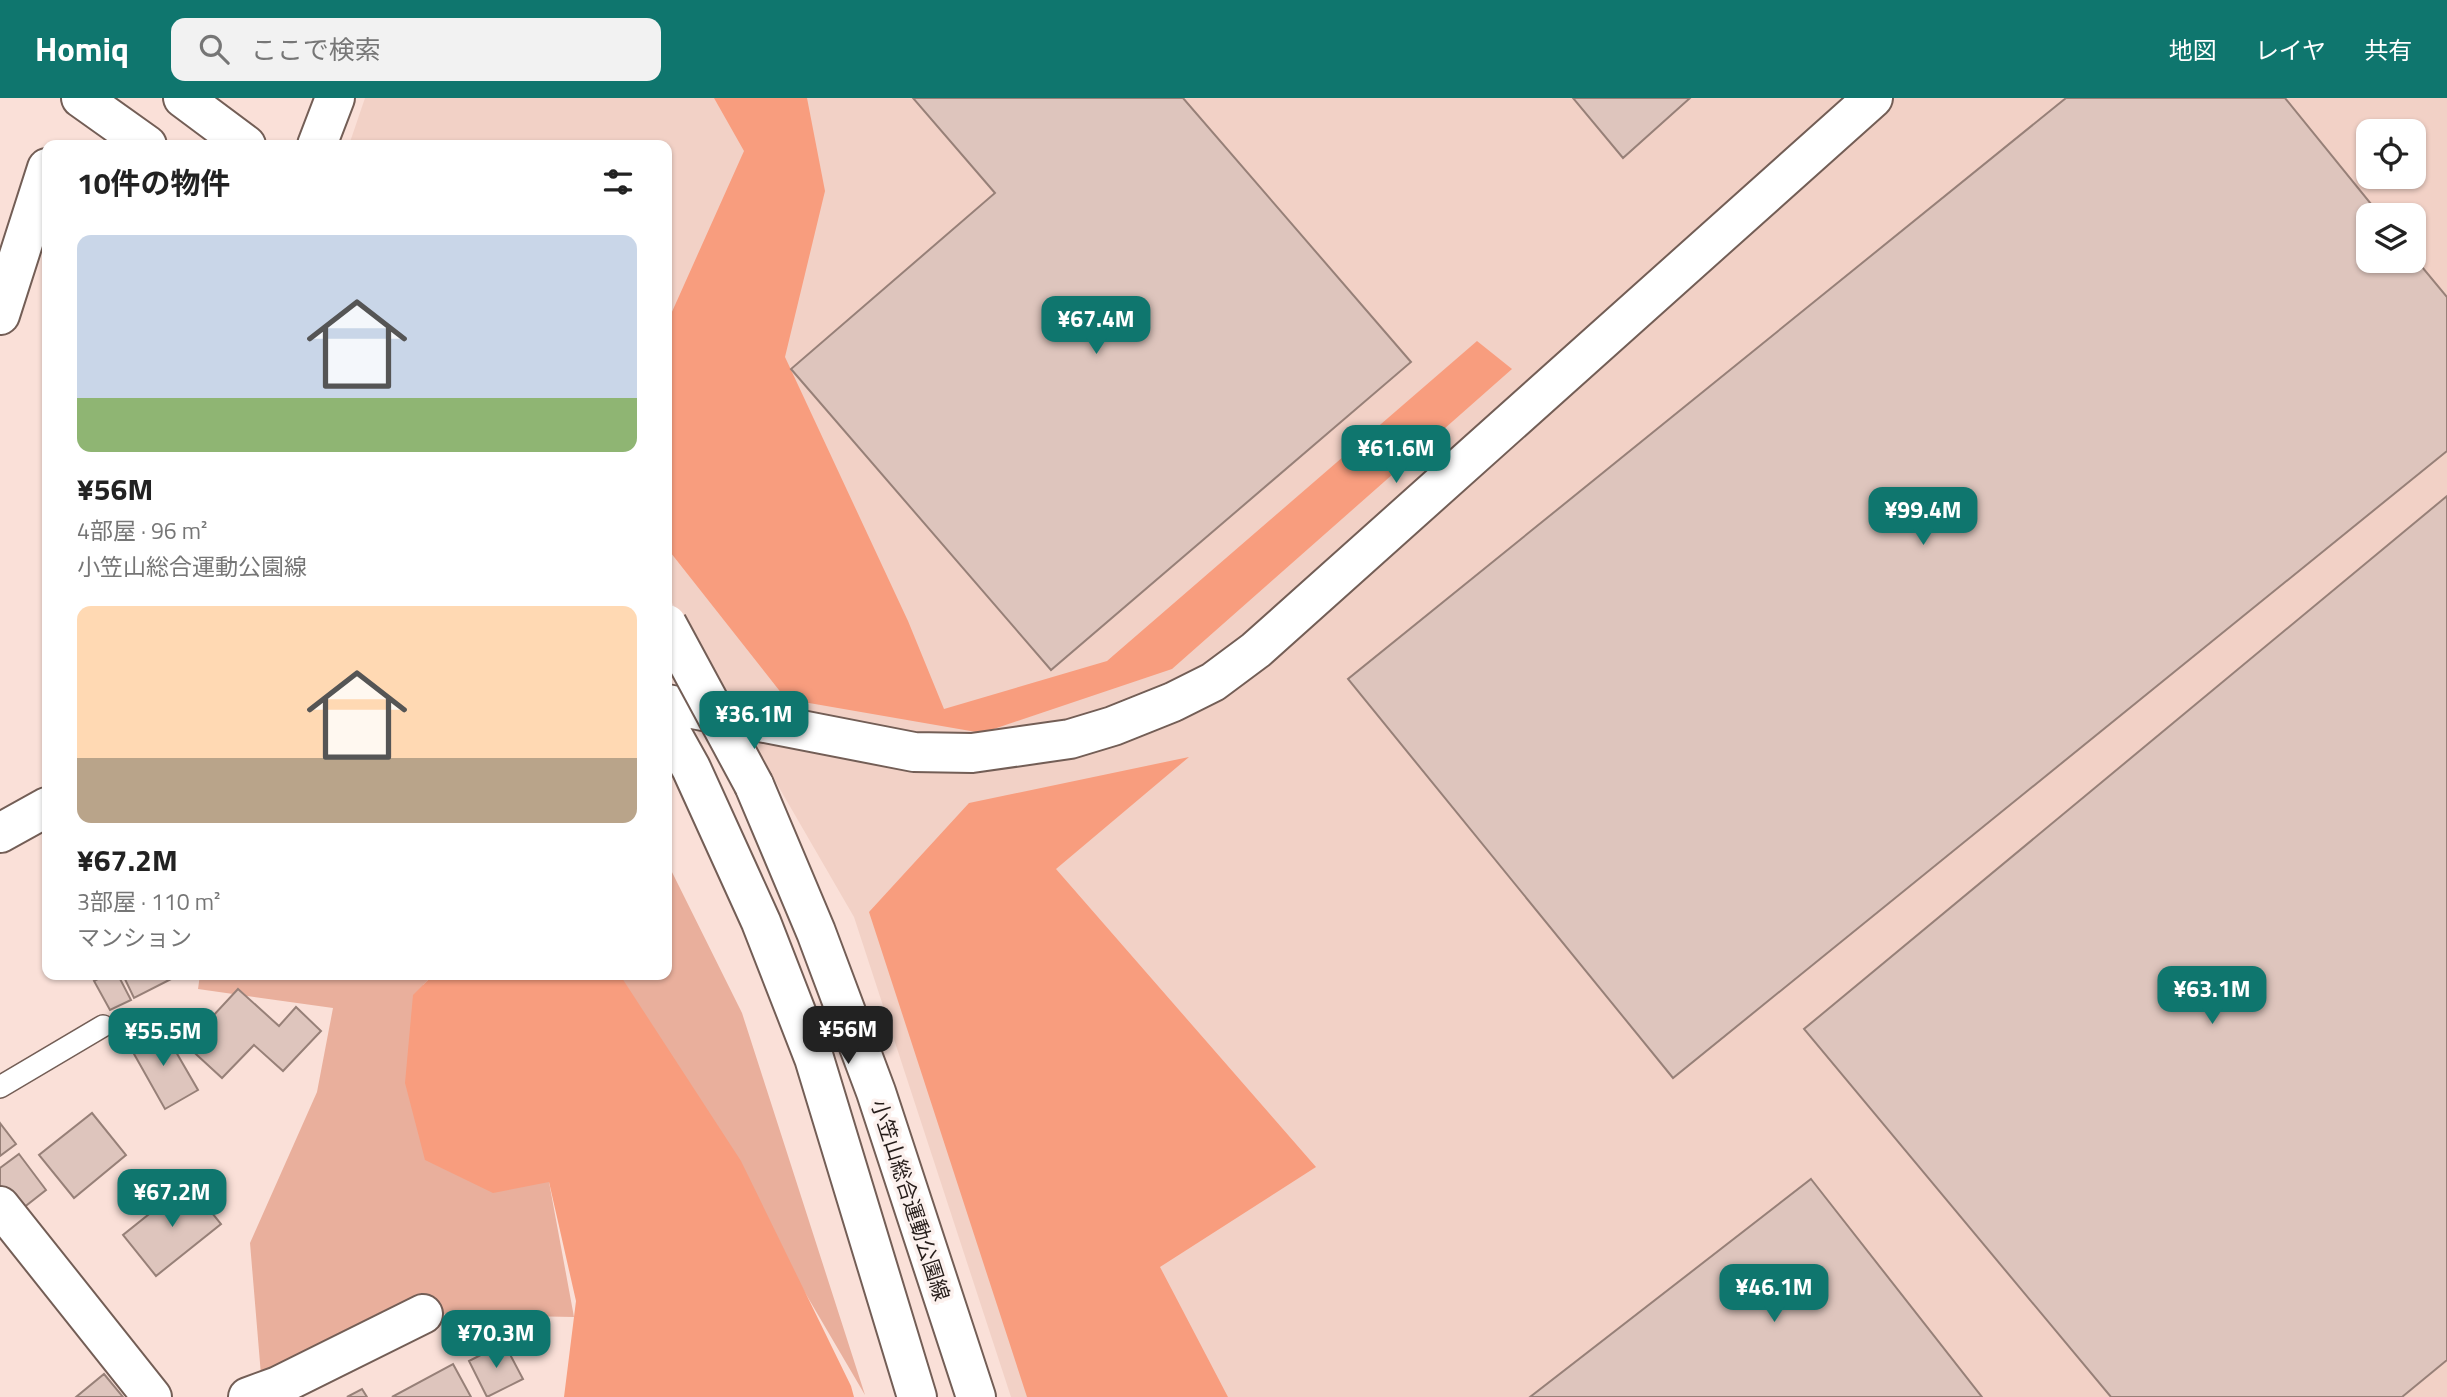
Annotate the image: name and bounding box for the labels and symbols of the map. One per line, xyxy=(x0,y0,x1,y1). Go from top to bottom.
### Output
pin: ¥67.4M xyxy=(1039,296,1153,356)
pin: ¥61.6M xyxy=(1339,426,1453,485)
pin: ¥99.4M xyxy=(1866,488,1980,547)
pin: ¥36.1M xyxy=(697,692,811,751)
pin: ¥63.1M xyxy=(2155,967,2269,1026)
pin: ¥56M xyxy=(807,1006,889,1066)
pin: ¥55.5M xyxy=(106,1009,220,1068)
street label: 小笠山総合運動公園線 xyxy=(863,1095,959,1305)
pin: ¥67.2M xyxy=(115,1170,229,1229)
pin: ¥46.1M xyxy=(1717,1264,1831,1324)
pin: ¥70.3M xyxy=(439,1310,553,1370)

